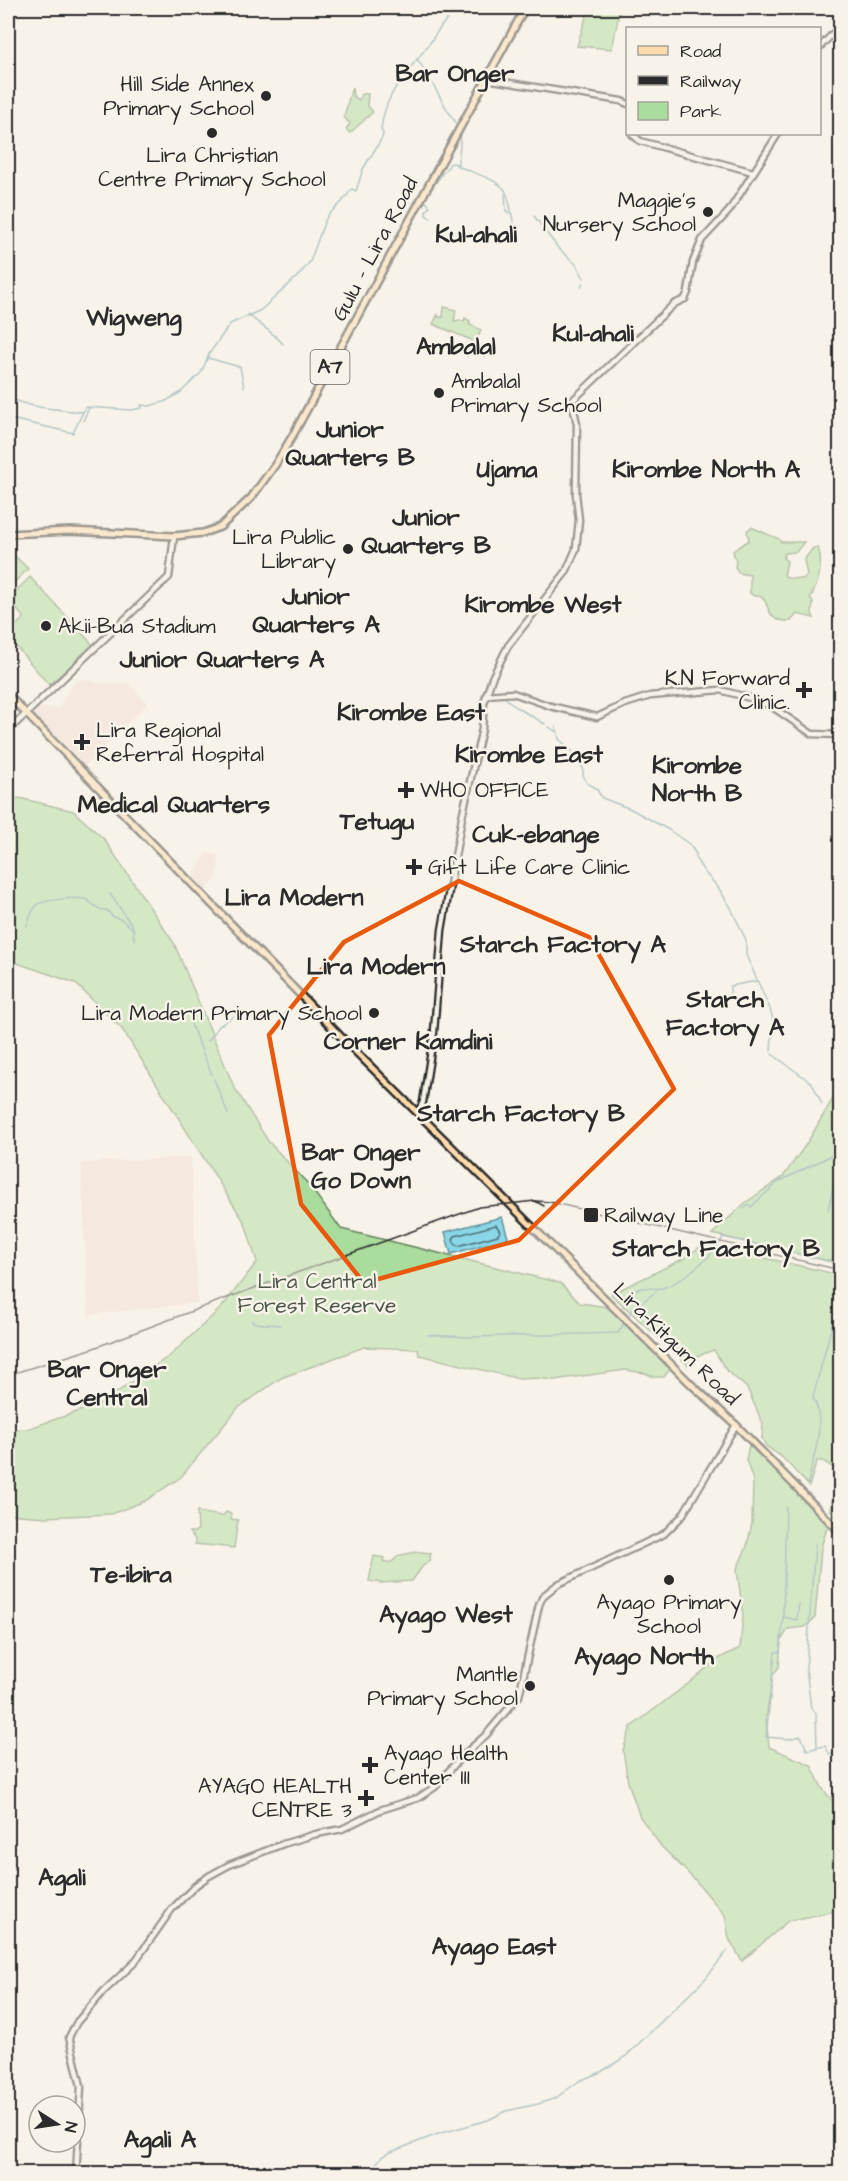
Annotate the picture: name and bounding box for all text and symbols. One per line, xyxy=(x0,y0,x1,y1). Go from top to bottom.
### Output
legend xyxy=(626,27,821,135)
text: Road xyxy=(680,39,721,64)
district label: Bar Onger xyxy=(396,57,515,92)
text: Railway xyxy=(680,69,741,95)
place label: Hill Side Annex Primary School xyxy=(103,70,254,125)
marker: Hill Side Annex Primary School xyxy=(259,89,273,103)
text: Park xyxy=(680,99,722,124)
marker: Lira Christian Centre Primary School xyxy=(205,126,219,140)
place label: Lira Christian Centre Primary School xyxy=(98,141,326,196)
street label: Gulu - Lira Road xyxy=(325,172,425,326)
place label: Maggie's Nursery School xyxy=(543,186,696,241)
marker: Maggie's Nursery School xyxy=(701,205,715,219)
district label: Kul-ahali xyxy=(435,218,517,252)
district label: Wigweng xyxy=(85,301,182,336)
district label: Kul-ahali xyxy=(552,317,634,351)
district label: Ambalal xyxy=(416,330,496,364)
road number: A7 xyxy=(310,350,350,384)
place label: Ambalal Primary School xyxy=(451,367,602,422)
marker: Ambalal Primary School xyxy=(432,386,446,400)
district label: Junior Quarters B xyxy=(285,413,416,475)
district label: Ujama xyxy=(477,453,538,487)
district label: Kirombe North A xyxy=(612,453,801,487)
district label: Junior Quarters B xyxy=(361,501,492,563)
place label: Lira Public Library xyxy=(232,523,336,578)
marker: Lira Public Library xyxy=(341,542,355,556)
district label: Junior Quarters A xyxy=(252,580,380,642)
district label: Kirombe West xyxy=(465,588,622,622)
place label: Akii-Bua Stadium xyxy=(58,612,216,641)
marker: Akii-Bua Stadium xyxy=(39,619,53,633)
district label: Junior Quarters A xyxy=(119,643,325,677)
place label: K.N Forward Clinic. xyxy=(665,664,790,717)
marker: K.N Forward Clinic. xyxy=(795,681,813,699)
district label: Kirombe East xyxy=(337,696,485,730)
place label: Lira Regional Referral Hospital xyxy=(96,716,264,770)
marker: Lira Regional Referral Hospital xyxy=(73,733,91,751)
district label: Kirombe East xyxy=(455,738,603,772)
district label: Kirombe North B xyxy=(652,749,743,811)
place label: WHO OFFICE xyxy=(420,776,549,805)
marker: WHO OFFICE xyxy=(397,781,415,799)
district label: Medical Quarters xyxy=(78,788,270,822)
district label: Tetugu xyxy=(339,805,414,840)
district label: Cuk-ebange xyxy=(472,818,600,853)
place label: Gift Life Care Clinic xyxy=(428,853,630,882)
marker: Gift Life Care Clinic xyxy=(405,858,423,876)
district label: Lira Modern xyxy=(224,881,364,915)
district label: Starch Factory A xyxy=(459,928,667,964)
district label: Lira Modern xyxy=(306,950,446,984)
district label: Starch Factory A xyxy=(666,983,785,1047)
place label: Lira Modern Primary School xyxy=(81,999,362,1030)
marker: Lira Modern Primary School xyxy=(367,1006,381,1020)
district label: Corner Kamdini xyxy=(324,1025,493,1059)
district label: Starch Factory B xyxy=(416,1097,626,1133)
district label: Bar Onger Go Down xyxy=(302,1136,421,1198)
place label: Railway Line xyxy=(604,1201,723,1232)
marker: Railway Line xyxy=(582,1206,600,1224)
district label: Starch Factory B xyxy=(611,1232,821,1268)
park label: Lira Central Forest Reserve xyxy=(238,1267,396,1320)
street label: Lira-Kitgum Road xyxy=(605,1276,746,1413)
district label: Bar Onger Central xyxy=(48,1353,167,1415)
district label: Te-ibira xyxy=(89,1558,173,1592)
marker: Ayago Primary School xyxy=(662,1573,676,1587)
place label: Ayago Primary School xyxy=(596,1588,742,1641)
district label: Ayago West xyxy=(379,1598,513,1634)
district label: Ayago North xyxy=(574,1640,715,1676)
place label: Mantle Primary School xyxy=(367,1660,518,1715)
marker: Mantle Primary School xyxy=(523,1679,537,1693)
place label: Ayago Health Center III xyxy=(384,1739,508,1792)
marker: Ayago Health Center III xyxy=(361,1756,379,1774)
place label: AYAGO HEALTH CENTRE 3 xyxy=(198,1772,352,1825)
marker: AYAGO HEALTH CENTRE 3 xyxy=(357,1789,375,1807)
district label: Agali xyxy=(38,1861,86,1896)
district label: Ayago East xyxy=(432,1930,557,1966)
north arrow xyxy=(27,2094,87,2154)
text: N xyxy=(59,2120,82,2134)
district label: Agali A xyxy=(124,2123,197,2158)

